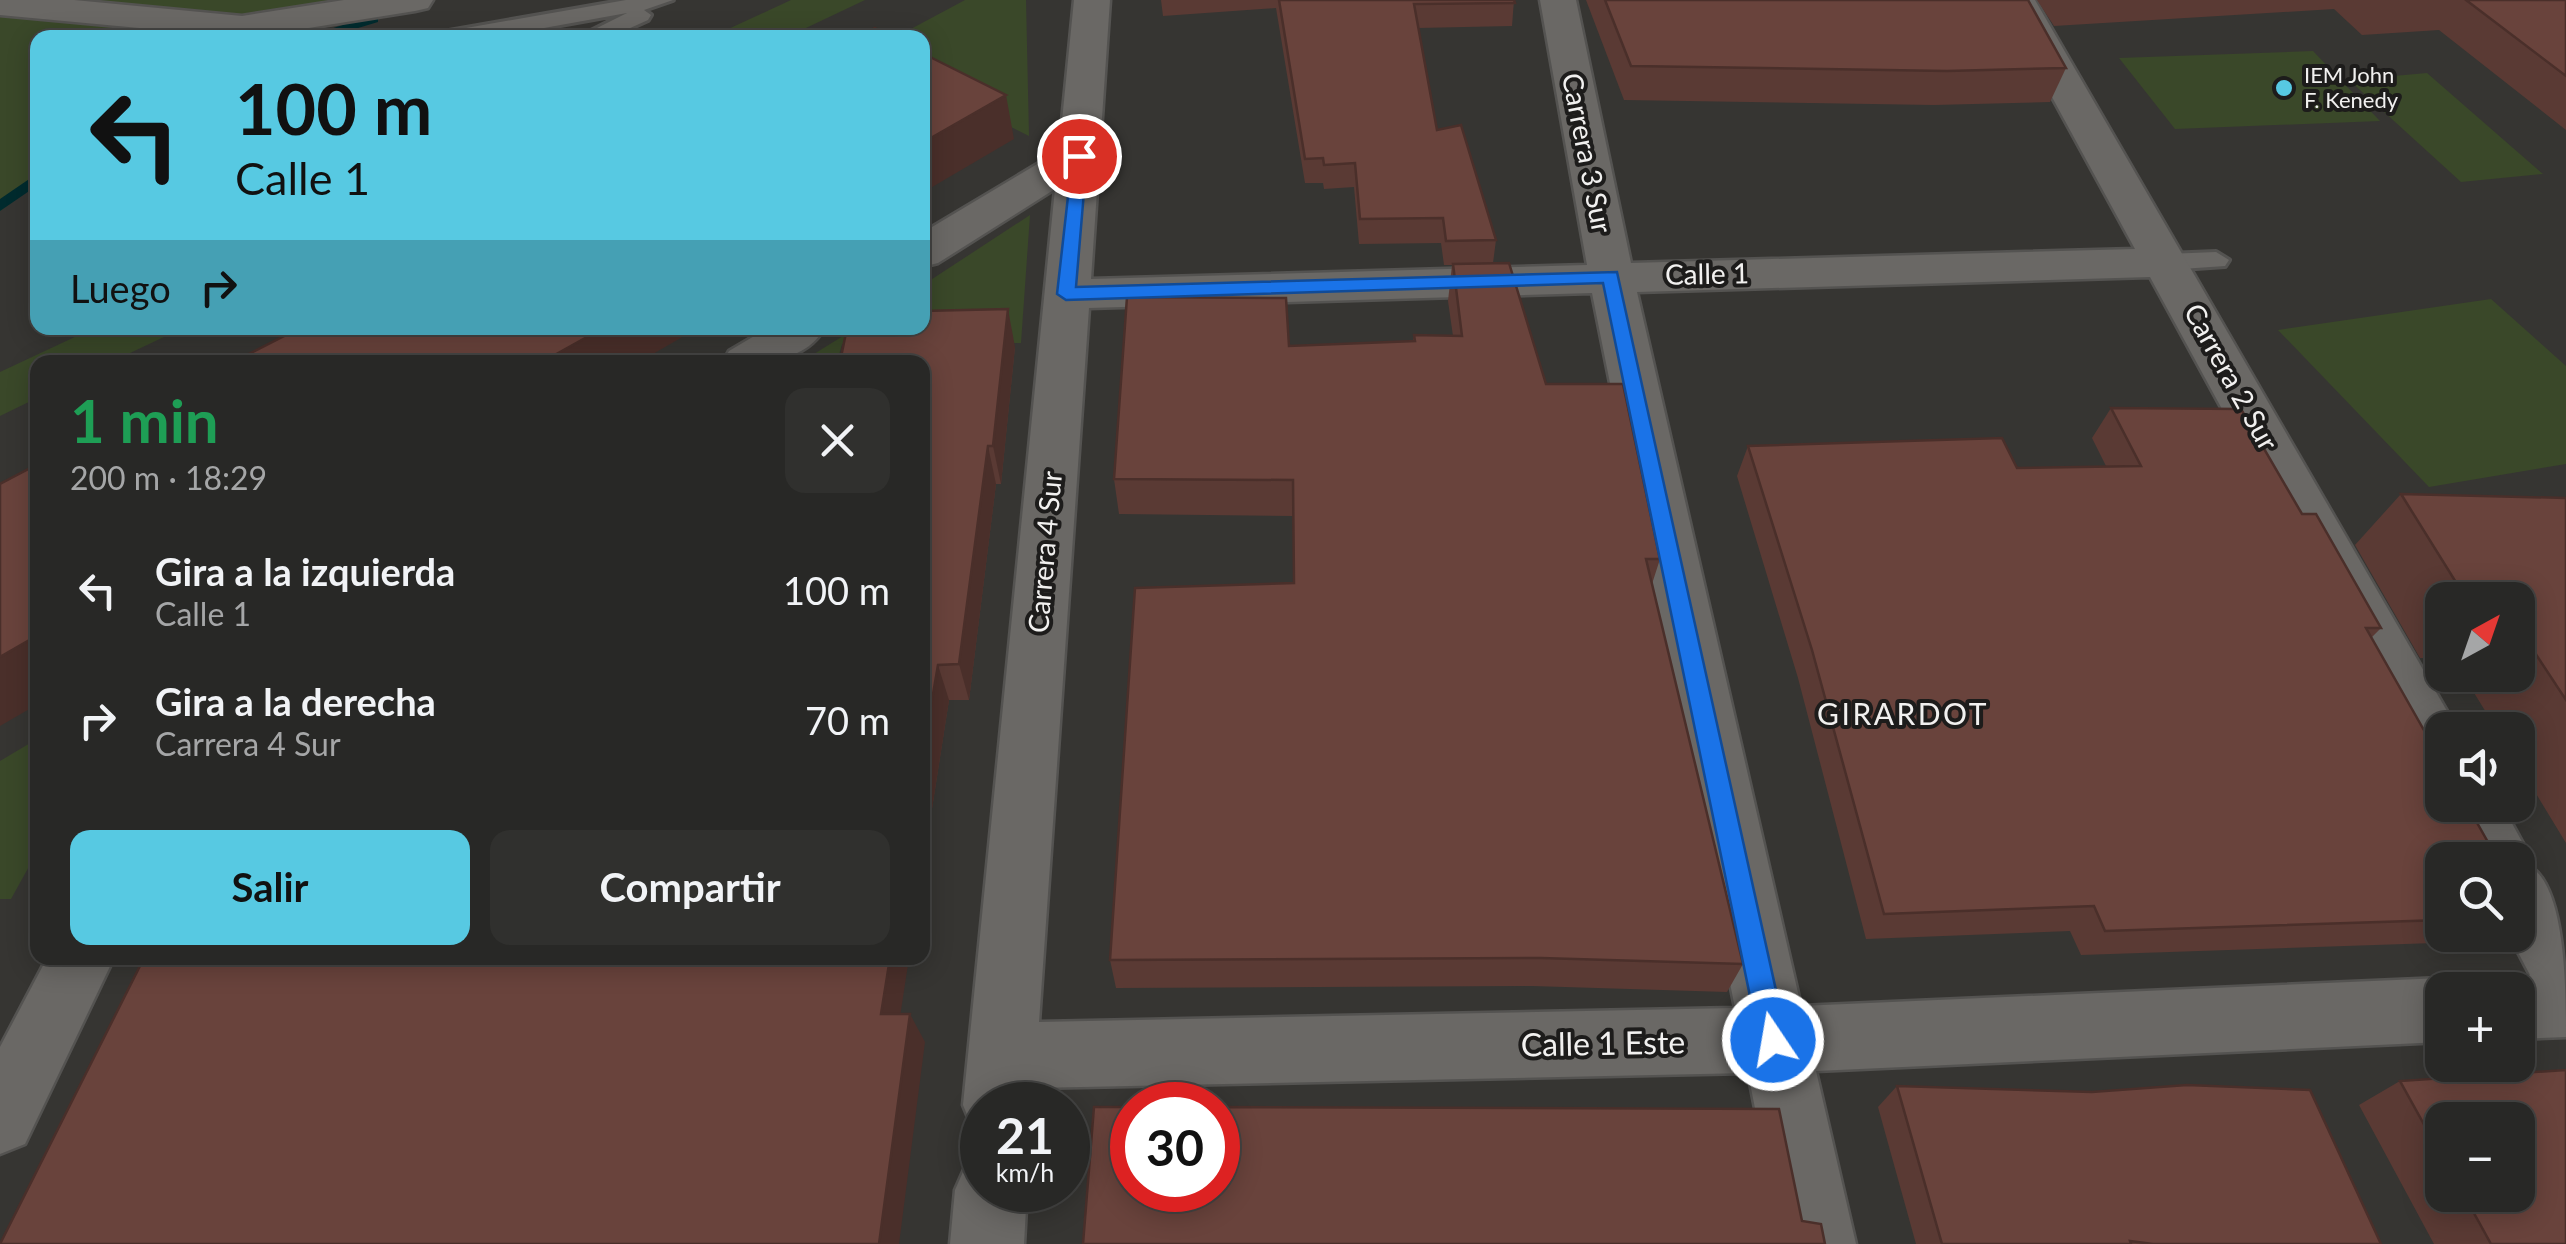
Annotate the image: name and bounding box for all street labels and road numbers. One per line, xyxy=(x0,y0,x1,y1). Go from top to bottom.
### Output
street label: Carrera 3 Sur xyxy=(1556,70,1620,236)
street label: Calle 1 xyxy=(1665,255,1749,291)
street label: Carrera 2 Sur xyxy=(2178,297,2286,456)
street label: Carrera 4 Sur xyxy=(1020,470,1068,634)
street label: Calle 1 Este xyxy=(1520,1022,1686,1063)

